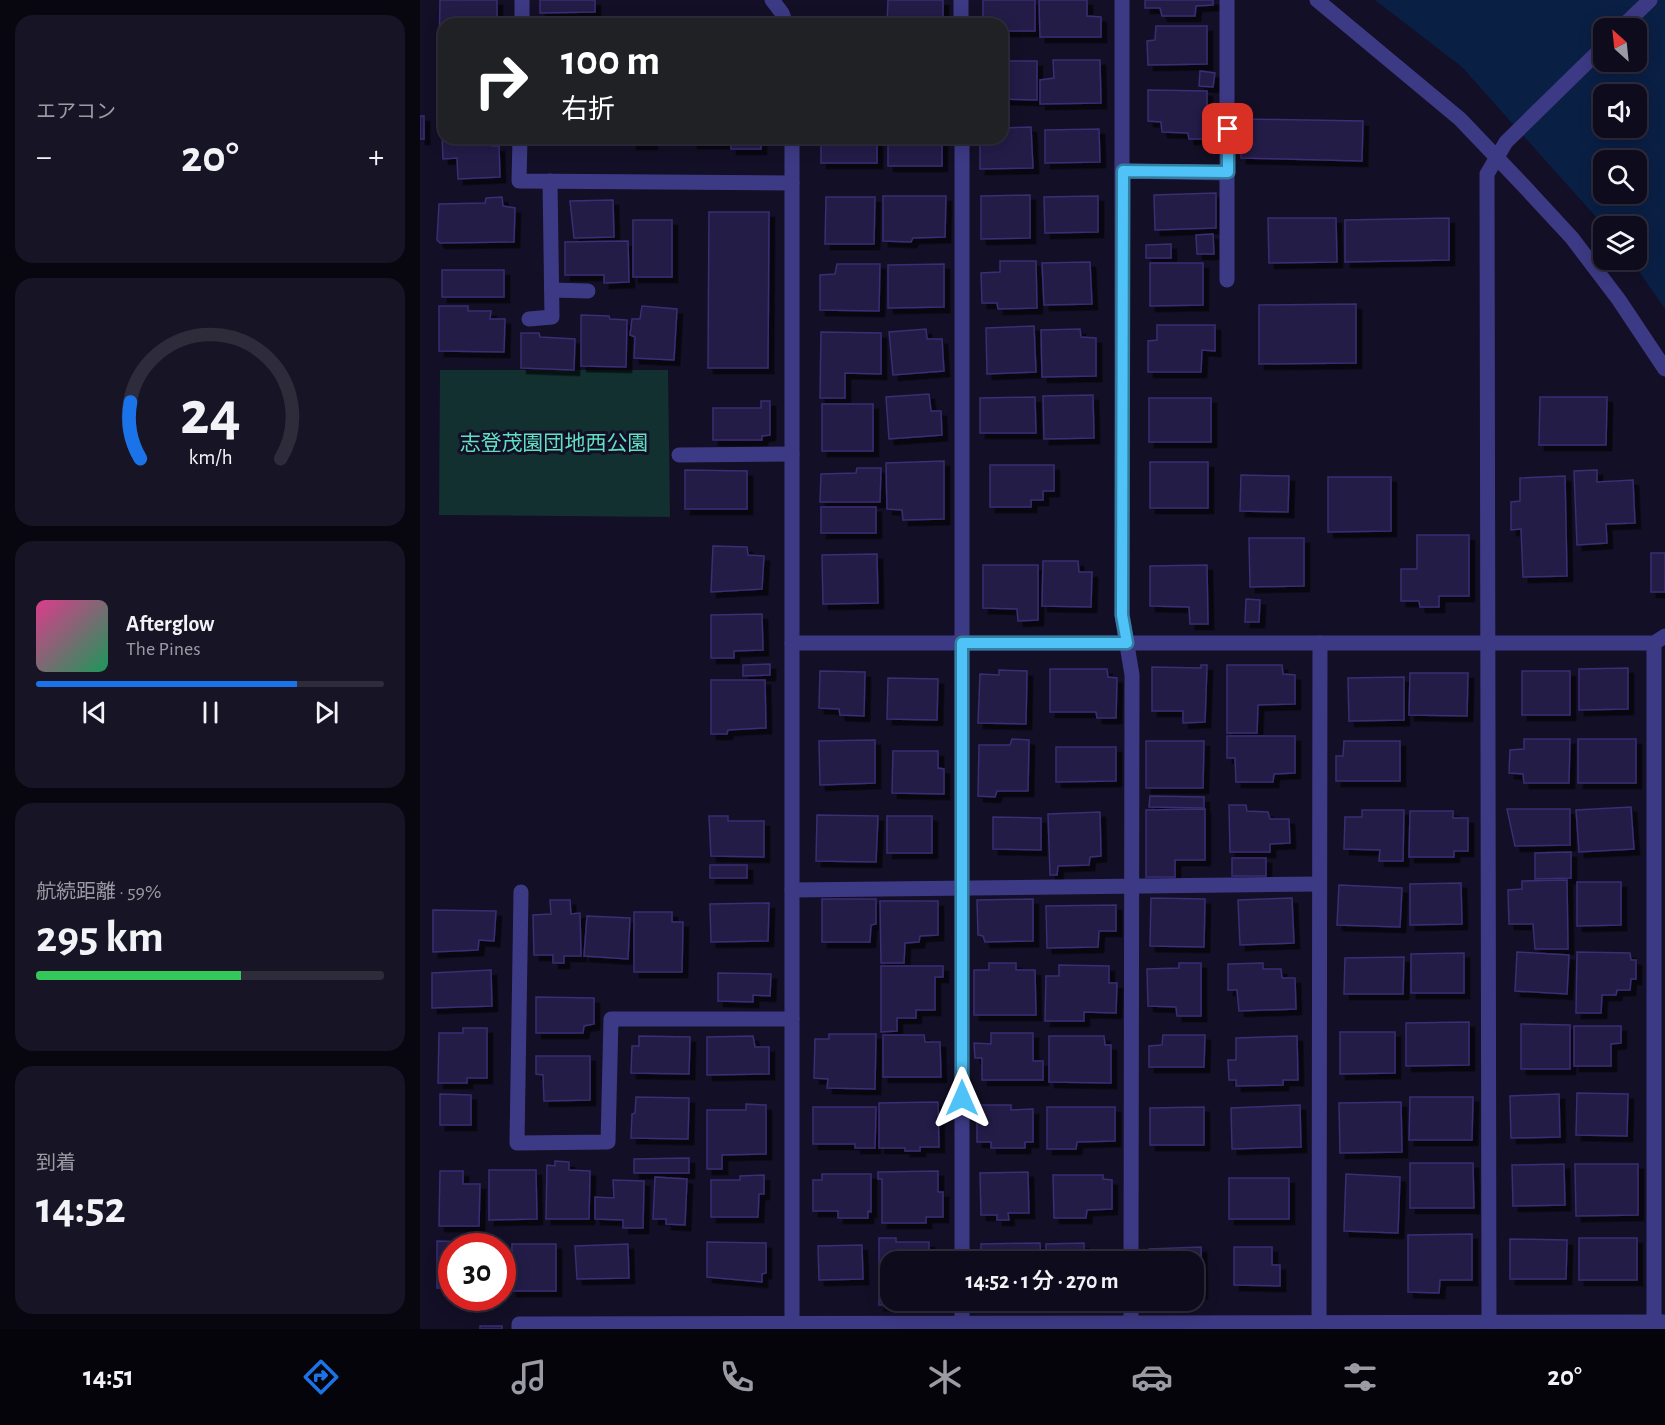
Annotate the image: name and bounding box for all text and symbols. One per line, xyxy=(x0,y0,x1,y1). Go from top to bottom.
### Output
north arrow xyxy=(1593,18,1647,72)
map controls xyxy=(1593,18,1647,270)
text: 100 m xyxy=(561,40,660,82)
icon: right xyxy=(462,42,540,120)
button: sound xyxy=(1593,84,1647,138)
text: 右折 xyxy=(561,96,615,123)
text: エアコン xyxy=(36,102,116,122)
pin xyxy=(1202,103,1253,154)
icon: arrive xyxy=(1211,112,1244,145)
text: 20° xyxy=(181,135,239,180)
text: − xyxy=(36,141,52,174)
text: + xyxy=(368,141,384,174)
button: search xyxy=(1593,150,1647,204)
button: layers xyxy=(1593,216,1647,270)
text: 24 xyxy=(180,383,240,445)
park label: 志登茂園団地西公園 xyxy=(460,432,649,454)
text: km/h xyxy=(188,447,232,468)
text: Afterglow xyxy=(126,613,214,635)
text: The Pines xyxy=(126,639,201,659)
icon: previous xyxy=(78,696,111,729)
icon: pause xyxy=(194,696,227,729)
icon: next xyxy=(310,696,343,729)
text: 航続距離 · 59% xyxy=(36,882,161,902)
text: 295 km xyxy=(36,915,164,960)
position arrow xyxy=(930,1066,994,1130)
text: 到着 xyxy=(36,1153,76,1173)
text: 14:52 xyxy=(36,1186,126,1231)
speed limit sign: 30 xyxy=(438,1233,516,1311)
text: 14:52 · 1 分 · 270 m xyxy=(966,1270,1118,1292)
icon: directions xyxy=(300,1356,342,1398)
icon: music xyxy=(508,1356,550,1398)
icon: phone xyxy=(716,1356,758,1398)
icon: climate xyxy=(924,1356,966,1398)
icon: car xyxy=(1131,1356,1173,1398)
icon: filters xyxy=(1339,1356,1381,1398)
text: 14:51 xyxy=(83,1363,134,1390)
text: 20° xyxy=(1547,1363,1582,1390)

